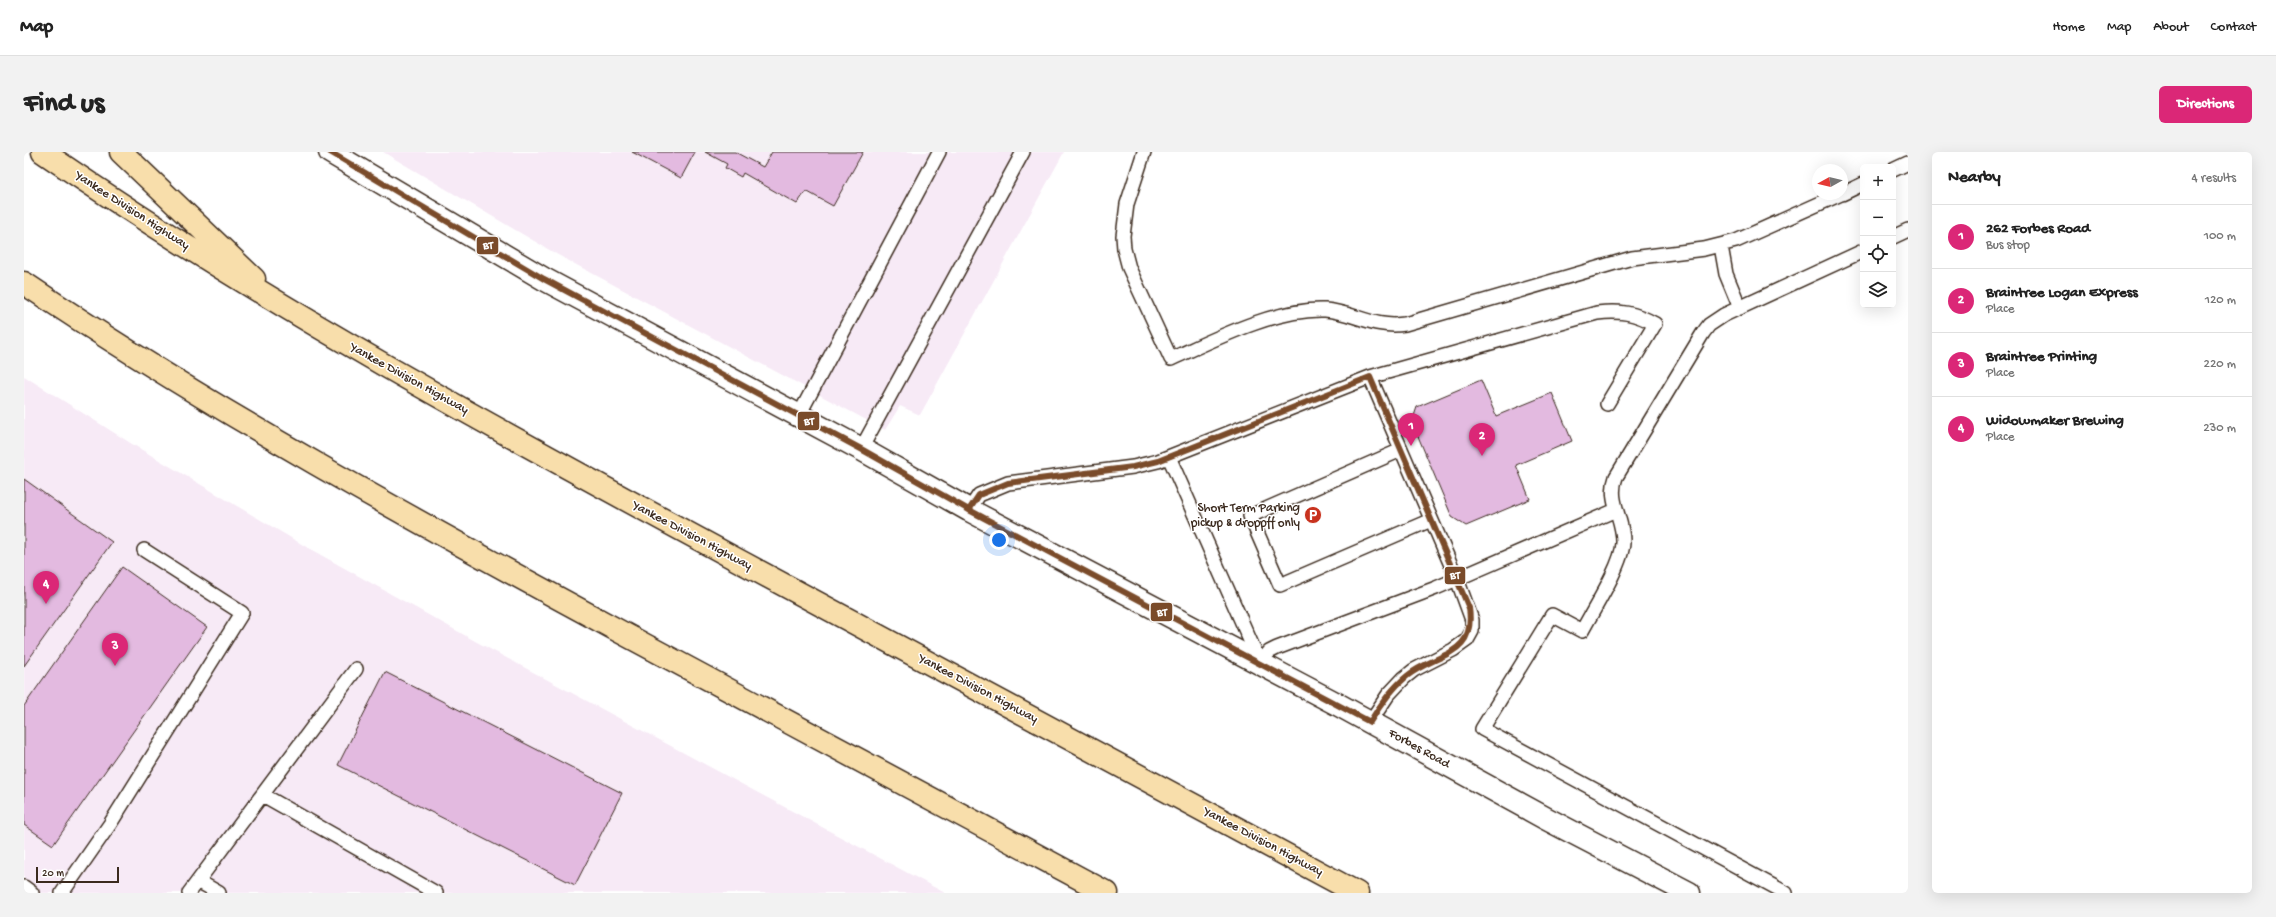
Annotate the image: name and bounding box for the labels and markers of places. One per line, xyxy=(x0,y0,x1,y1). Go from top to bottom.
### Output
pin: 1 xyxy=(1398,413,1424,446)
pin: 2 xyxy=(1469,423,1495,456)
place label: Short Term Parking pickup & droppff only xyxy=(1190,501,1301,531)
parking icon: Short Term Parking pickup & droppff only xyxy=(1303,505,1323,525)
pin: 4 xyxy=(33,571,59,604)
pin: 3 xyxy=(102,633,128,666)

